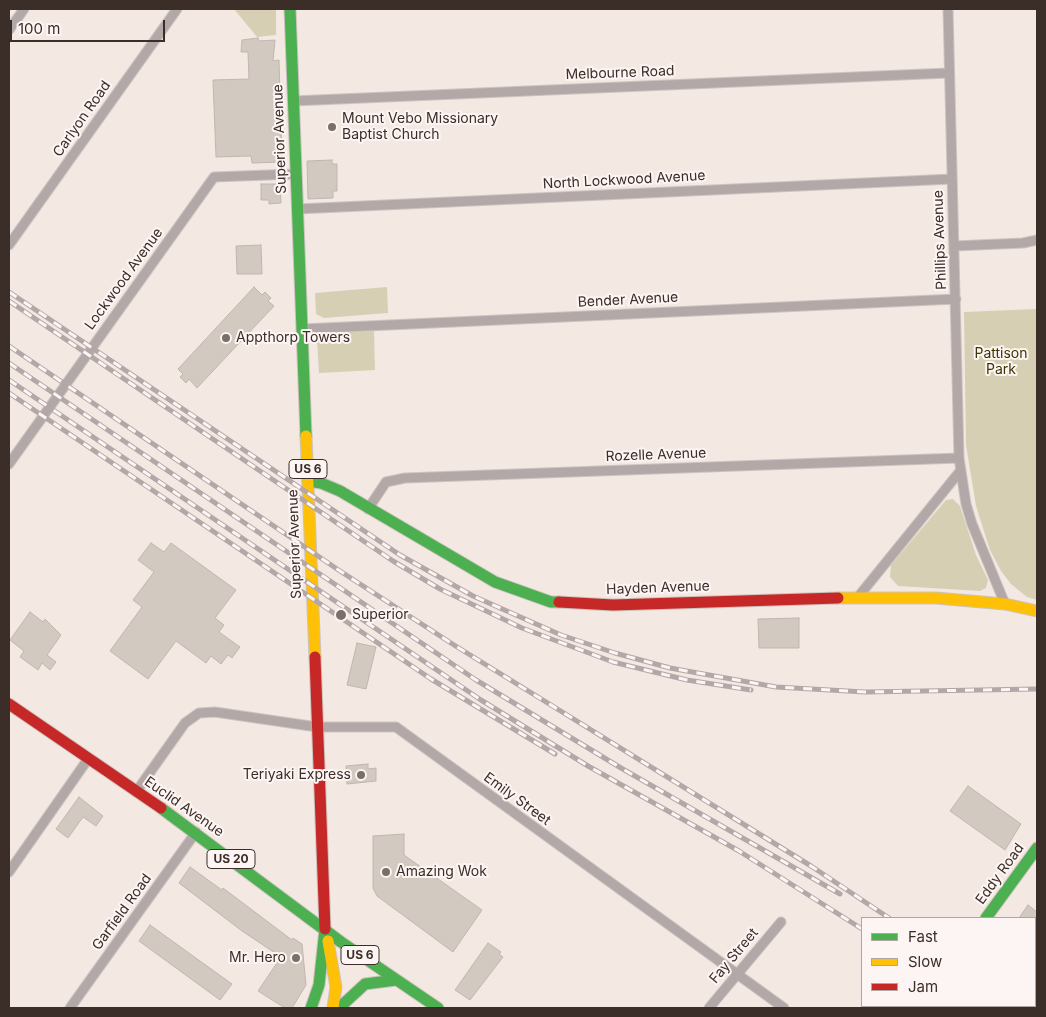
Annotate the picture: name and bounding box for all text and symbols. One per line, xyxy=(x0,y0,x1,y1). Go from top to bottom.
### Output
scale bar xyxy=(12,10,168,42)
text: 100 m xyxy=(18,19,60,38)
street label: Melbourne Road xyxy=(565,63,675,83)
street label: Carlyon Road xyxy=(50,78,114,160)
street label: Superior Avenue xyxy=(270,84,290,194)
place label: Mount Vebo Missionary Baptist Church xyxy=(342,111,498,144)
marker: Mount Vebo Missionary Baptist Church xyxy=(326,121,338,133)
street label: North Lockwood Avenue xyxy=(542,167,706,193)
street label: Phillips Avenue xyxy=(930,190,950,290)
street label: Lockwood Avenue xyxy=(81,225,167,333)
street label: Bender Avenue xyxy=(577,289,679,311)
place label: Appthorp Towers xyxy=(236,330,350,346)
marker: Appthorp Towers xyxy=(220,332,232,344)
park label: Pattison Park xyxy=(974,346,1028,378)
street label: Rozelle Avenue xyxy=(605,445,707,465)
road number: US 6 xyxy=(289,459,327,478)
street label: Superior Avenue xyxy=(285,489,305,599)
street label: Hayden Avenue xyxy=(606,578,710,598)
place label: Superior xyxy=(352,607,409,623)
marker: Superior xyxy=(334,608,348,622)
place label: Teriyaki Express xyxy=(243,767,351,783)
marker: Teriyaki Express xyxy=(355,769,367,781)
street label: Emily Street xyxy=(480,769,554,829)
street label: Euclid Avenue xyxy=(141,773,227,841)
street label: Eddy Road xyxy=(972,840,1028,908)
road number: US 20 xyxy=(207,850,255,869)
place label: Amazing Wok xyxy=(396,864,487,880)
marker: Amazing Wok xyxy=(380,866,392,878)
street label: Garfield Road xyxy=(89,871,155,953)
legend xyxy=(861,917,1036,1007)
street label: Fay Street xyxy=(706,925,762,987)
text: Fast xyxy=(908,927,938,946)
road number: US 6 xyxy=(341,946,379,964)
place label: Mr. Hero xyxy=(229,950,286,966)
marker: Mr. Hero xyxy=(290,952,302,964)
text: Slow xyxy=(908,952,942,971)
text: Jam xyxy=(908,977,938,996)

